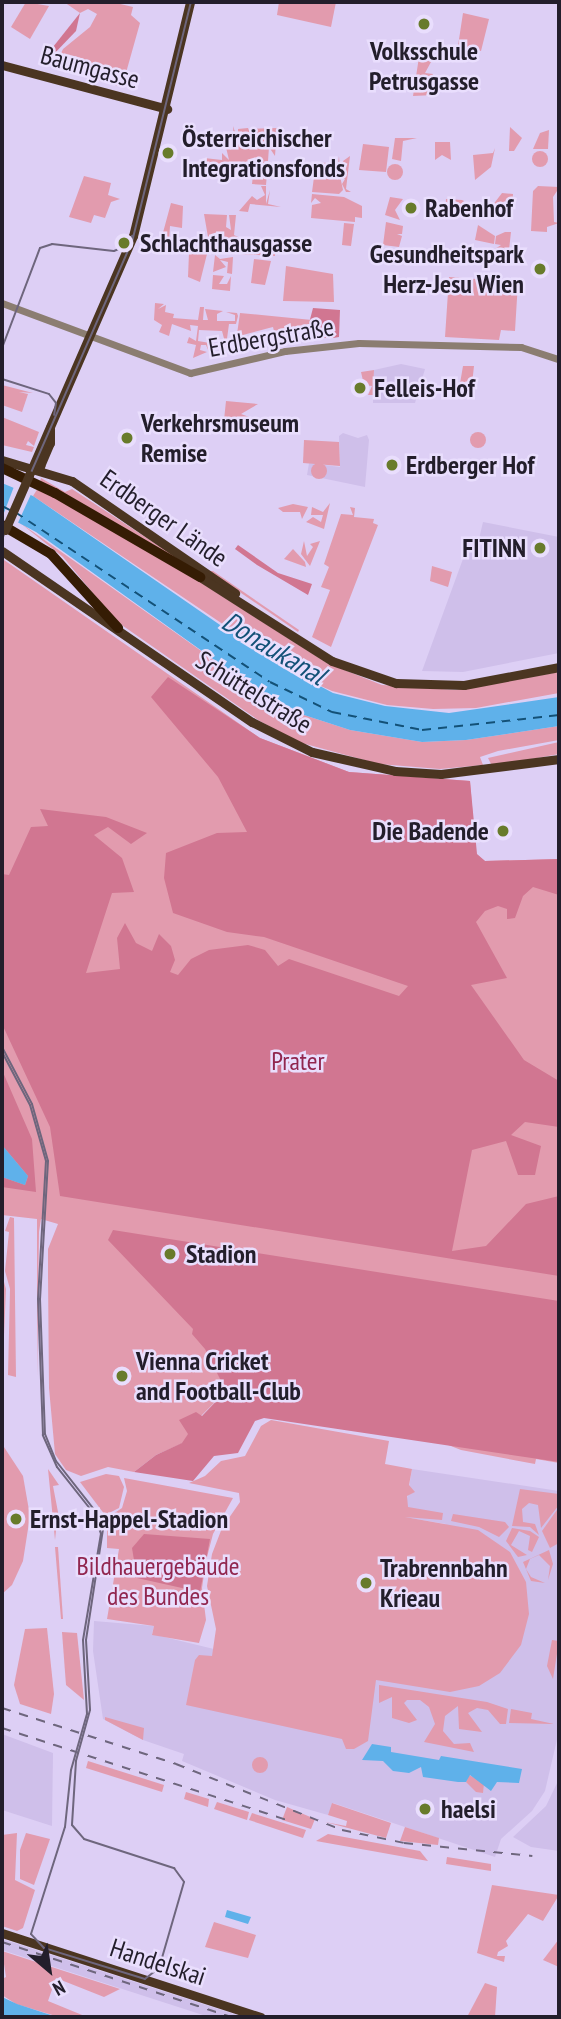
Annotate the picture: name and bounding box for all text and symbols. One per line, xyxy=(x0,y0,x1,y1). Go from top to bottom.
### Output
marker: Volksschule Petrusgasse xyxy=(416,16,432,32)
place label: Volksschule Petrusgasse xyxy=(369,35,479,96)
street label: Baumgasse xyxy=(37,39,143,95)
place label: Österreichischer Integrationsfonds xyxy=(182,122,345,184)
marker: Österreichischer Integrationsfonds xyxy=(160,145,176,161)
place label: Rabenhof xyxy=(425,192,513,224)
marker: Rabenhof xyxy=(403,200,419,216)
place label: Schlachthausgasse xyxy=(140,227,312,259)
marker: Schlachthausgasse xyxy=(114,233,134,253)
place label: Gesundheitspark Herz-Jesu Wien xyxy=(370,238,524,300)
marker: Gesundheitspark Herz-Jesu Wien xyxy=(530,259,550,279)
street label: Erdbergstraße xyxy=(206,311,336,363)
place label: Felleis-Hof xyxy=(374,372,475,404)
marker: Felleis-Hof xyxy=(352,380,368,396)
place label: Verkehrsmuseum Remise xyxy=(141,407,299,468)
marker: Verkehrsmuseum Remise xyxy=(119,430,135,446)
place label: Erdberger Hof xyxy=(406,449,534,481)
marker: Erdberger Hof xyxy=(384,457,400,473)
street label: Erdberger Lände xyxy=(94,463,234,573)
place label: FITINN xyxy=(462,532,526,564)
marker: FITINN xyxy=(532,540,548,556)
water label: Donaukanal xyxy=(216,604,332,692)
street label: Schüttelstraße xyxy=(190,644,318,740)
place label: Die Badende xyxy=(372,815,489,847)
marker: Die Badende xyxy=(495,823,511,839)
park label: Prater xyxy=(271,1045,325,1077)
place label: Stadion xyxy=(186,1238,256,1270)
marker: Stadion xyxy=(160,1244,180,1264)
place label: Vienna Cricket and Football-Club xyxy=(136,1345,301,1406)
marker: Vienna Cricket and Football-Club xyxy=(114,1368,130,1384)
place label: Ernst-Happel-Stadion xyxy=(30,1503,228,1535)
marker: Ernst-Happel-Stadion xyxy=(8,1511,24,1527)
park label: Bildhauergebäude des Bundes xyxy=(76,1550,240,1612)
place label: Trabrennbahn Krieau xyxy=(380,1552,508,1614)
marker: Trabrennbahn Krieau xyxy=(358,1575,374,1591)
place label: haelsi xyxy=(441,1793,496,1825)
marker: haelsi xyxy=(415,1799,435,1819)
street label: Handelskai xyxy=(106,1932,210,1992)
north arrow xyxy=(14,1935,84,2005)
text: N xyxy=(49,1975,69,2001)

